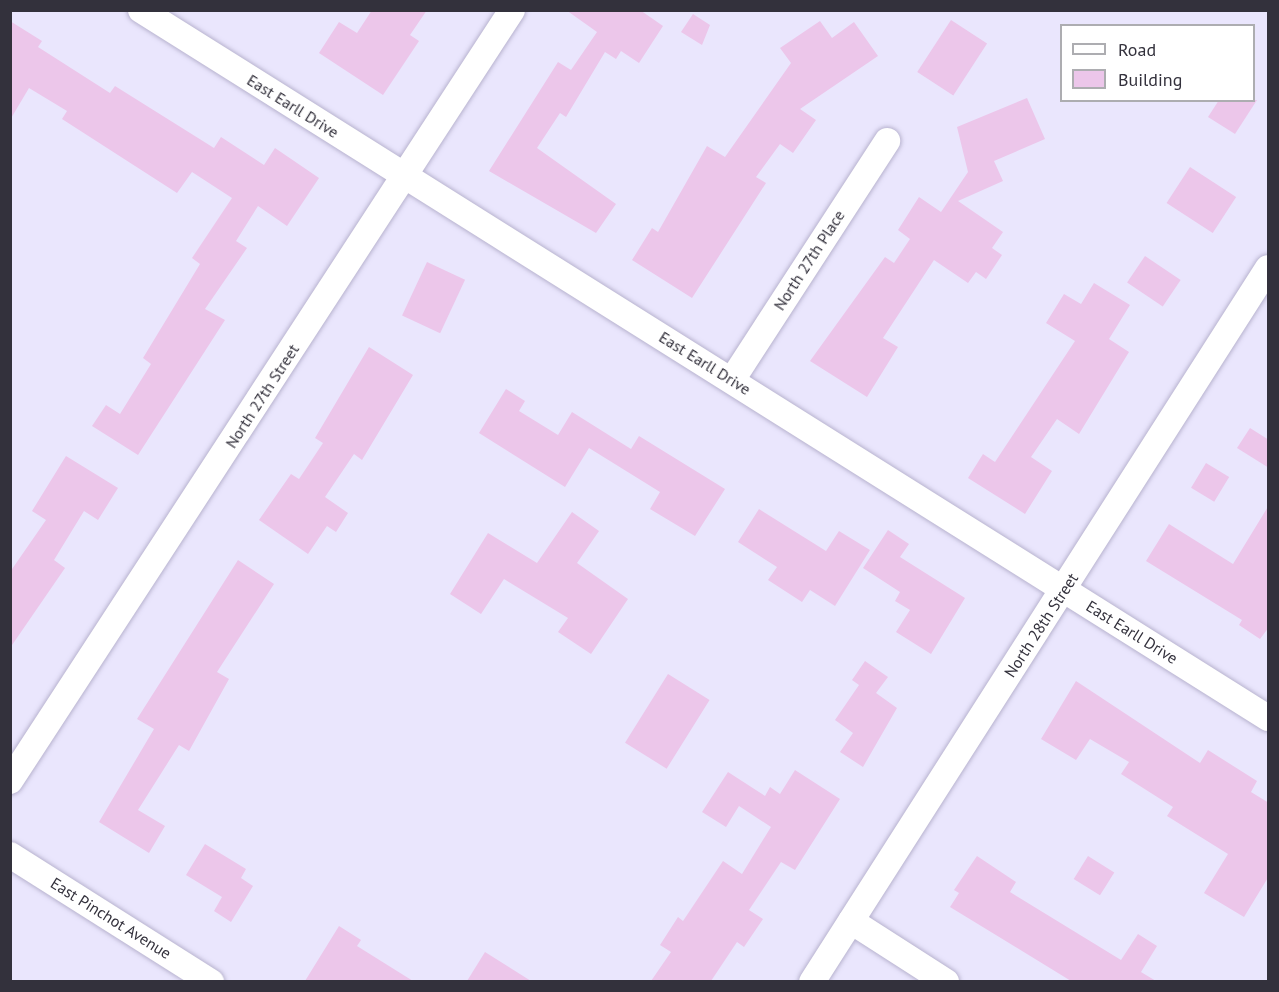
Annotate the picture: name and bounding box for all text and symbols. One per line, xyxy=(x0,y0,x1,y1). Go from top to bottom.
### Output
legend xyxy=(1060,24,1255,102)
text: Road xyxy=(1118,38,1156,61)
text: Building xyxy=(1118,68,1182,91)
street label: East Earll Drive xyxy=(244,70,342,142)
street label: North 27th Place xyxy=(769,206,849,314)
street label: East Earll Drive xyxy=(656,327,754,399)
street label: North 27th Street xyxy=(221,340,303,452)
street label: North 28th Street xyxy=(1000,569,1082,681)
street label: East Earll Drive xyxy=(1083,596,1181,668)
street label: East Pinchot Avenue xyxy=(47,873,175,963)

